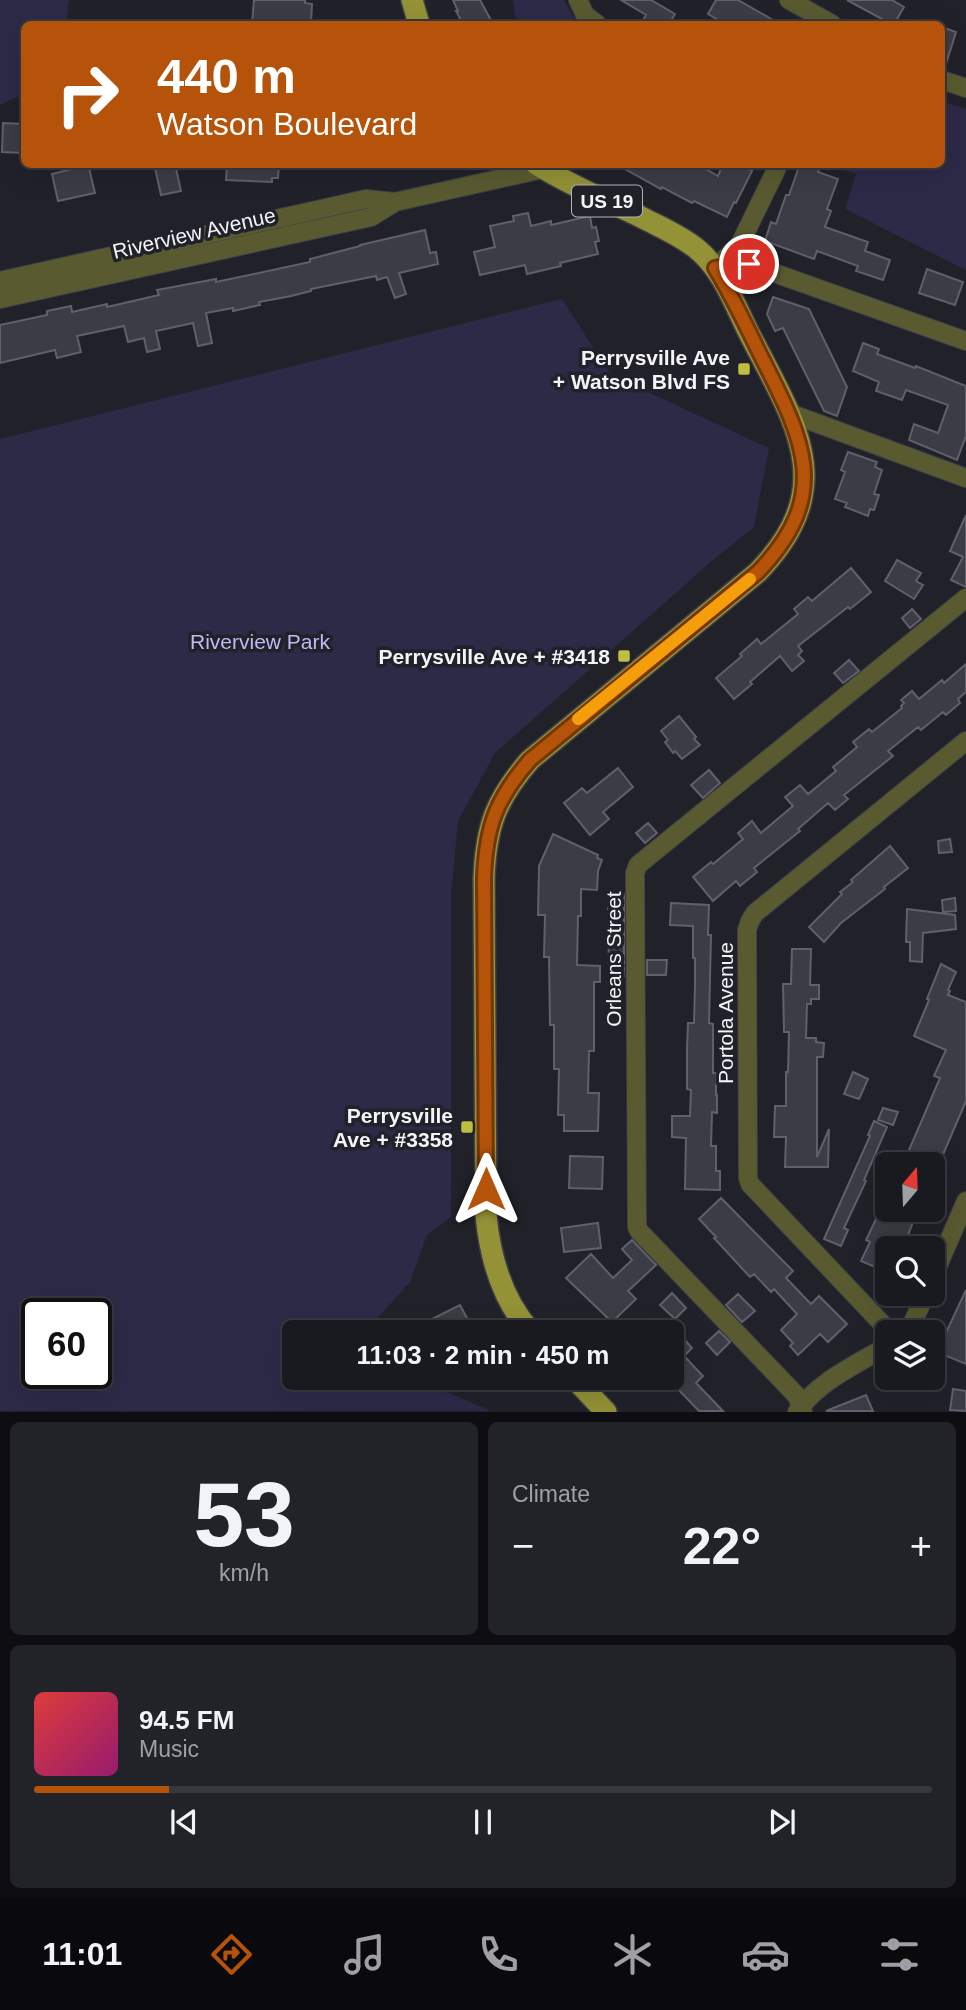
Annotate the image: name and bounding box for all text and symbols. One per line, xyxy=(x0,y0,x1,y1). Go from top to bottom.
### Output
icon: right xyxy=(42,49,133,140)
text: 440 m xyxy=(157,49,296,103)
text: Watson Boulevard xyxy=(157,106,417,142)
road number: US 19 xyxy=(572,186,642,216)
street label: Riverview Avenue xyxy=(110,203,278,263)
pin xyxy=(719,234,779,294)
icon: arrive xyxy=(730,245,768,283)
place label: Perrysville Ave + Watson Blvd FS xyxy=(553,346,730,393)
marker: Perrysville Ave + Watson Blvd FS xyxy=(736,361,752,377)
park label: Riverview Park xyxy=(190,630,331,653)
place label: Perrysville Ave + #3418 xyxy=(379,645,610,668)
marker: Perrysville Ave + #3418 xyxy=(616,648,632,664)
street label: Orleans Street xyxy=(602,891,625,1027)
street label: Portola Avenue xyxy=(714,942,737,1084)
place label: Perrysville Ave + #3358 xyxy=(333,1104,453,1151)
marker: Perrysville Ave + #3358 xyxy=(459,1119,475,1135)
position arrow xyxy=(449,1152,523,1226)
north arrow xyxy=(875,1152,945,1222)
map controls xyxy=(875,1152,945,1390)
button: search xyxy=(875,1236,945,1306)
speed limit sign: 60 xyxy=(21,1298,112,1389)
button: layers xyxy=(875,1320,945,1390)
text: 11:03 · 2 min · 450 m xyxy=(357,1340,609,1370)
text: 53 xyxy=(193,1464,295,1565)
text: Climate xyxy=(512,1481,590,1507)
text: 22° xyxy=(683,1517,761,1575)
text: − xyxy=(512,1525,534,1567)
text: + xyxy=(910,1525,932,1567)
text: km/h xyxy=(219,1560,269,1586)
text: 94.5 FM xyxy=(139,1705,234,1735)
text: Music xyxy=(139,1736,199,1762)
icon: previous xyxy=(165,1803,203,1841)
icon: pause xyxy=(464,1803,502,1841)
icon: next xyxy=(763,1803,801,1841)
icon: directions xyxy=(207,1930,256,1979)
icon: music xyxy=(340,1930,389,1979)
icon: phone xyxy=(474,1930,523,1979)
icon: climate xyxy=(608,1930,657,1979)
icon: car xyxy=(741,1930,790,1979)
icon: filters xyxy=(875,1930,924,1979)
text: 11:01 xyxy=(42,1936,122,1972)

